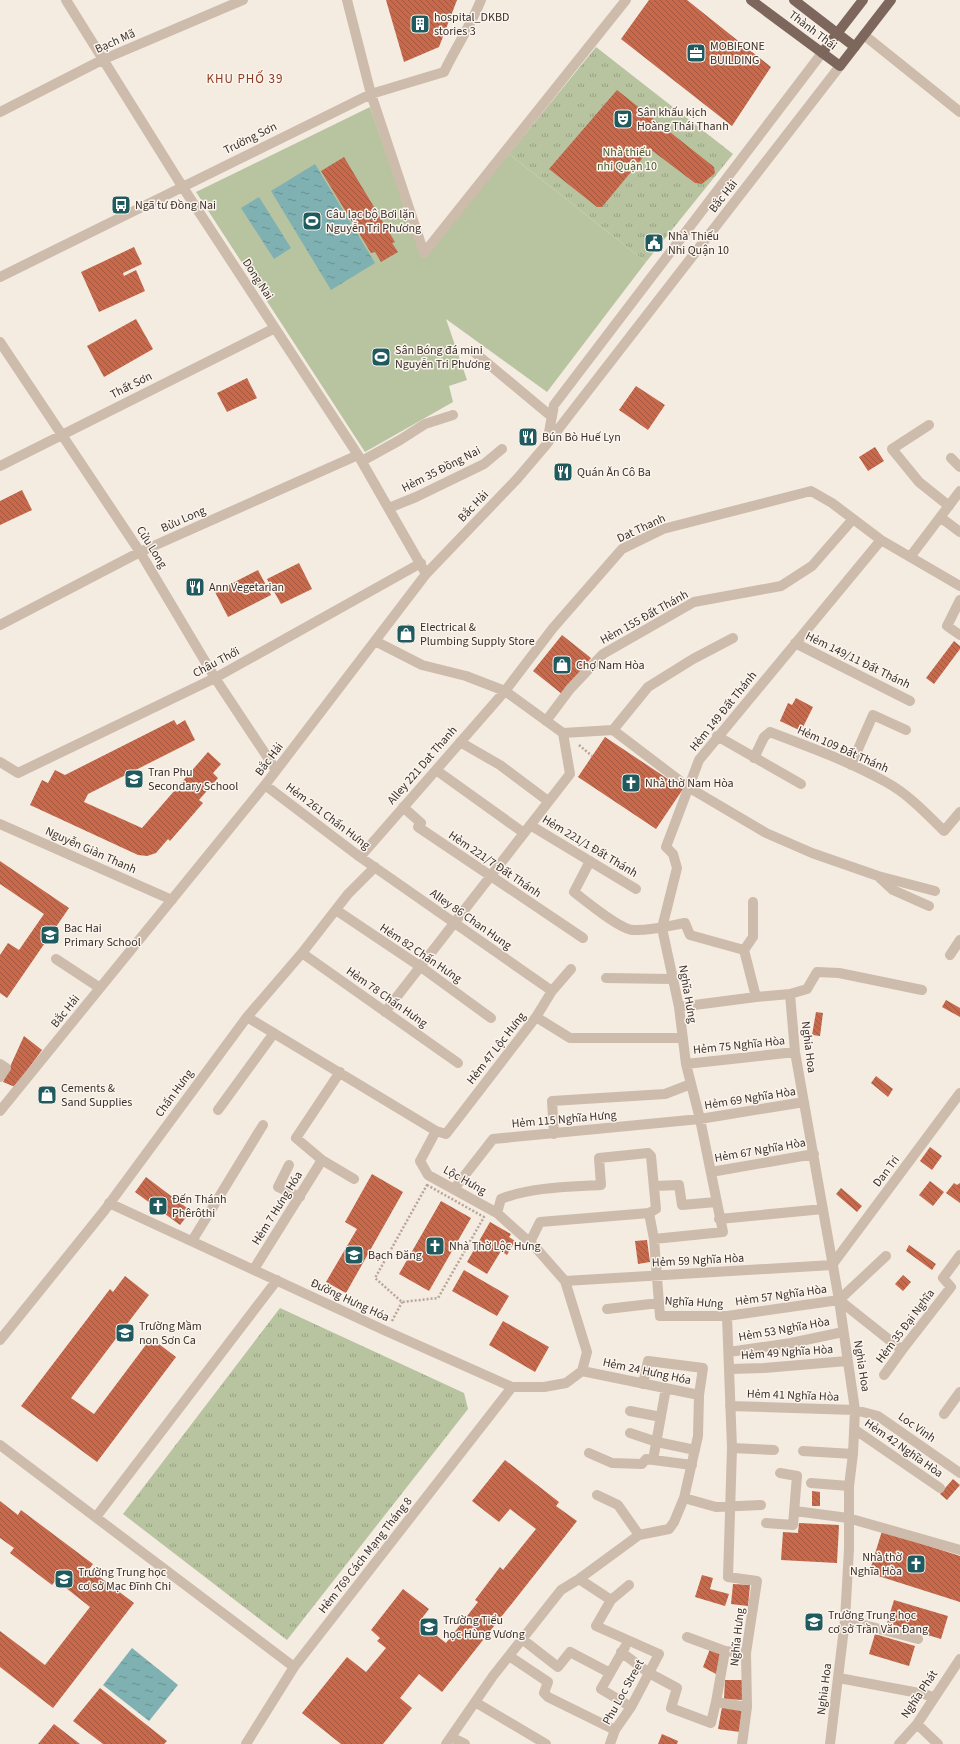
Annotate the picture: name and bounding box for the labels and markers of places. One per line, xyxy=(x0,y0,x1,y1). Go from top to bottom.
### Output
place label: hospital_DKBD stories 3 xyxy=(434,9,509,40)
building icon: hospital_DKBD stories 3 xyxy=(409,13,431,35)
place label: MOBIFONE BUILDING xyxy=(710,38,765,69)
office icon: MOBIFONE BUILDING xyxy=(685,42,707,64)
place label: Sân khấu kịch Hoàng Thái Thanh xyxy=(637,104,729,135)
theatre icon: Sân khấu kịch Hoàng Thái Thanh xyxy=(612,108,634,130)
bus stop icon: Ngã tư Đồng Nai xyxy=(110,194,132,216)
place label: Ngã tư Đồng Nai xyxy=(135,197,216,214)
place label: Câu lạc bộ Bơi lặn Nguyễn Tri Phương xyxy=(326,206,421,237)
sports icon: Câu lạc bộ Bơi lặn Nguyễn Tri Phương xyxy=(301,210,323,232)
place label: Nhà Thiếu Nhi Quận 10 xyxy=(668,228,729,259)
public building icon: Nhà Thiếu Nhi Quận 10 xyxy=(643,232,665,254)
place label: Sân Bóng đá mini Nguyễn Tri Phương xyxy=(395,342,490,373)
sports icon: Sân Bóng đá mini Nguyễn Tri Phương xyxy=(370,346,392,368)
restaurant icon: Bún Bò Huế Lyn xyxy=(517,426,539,448)
place label: Bún Bò Huế Lyn xyxy=(542,429,621,446)
restaurant icon: Quán Ăn Cô Ba xyxy=(552,461,574,483)
place label: Quán Ăn Cô Ba xyxy=(577,464,651,481)
restaurant icon: Ann Vegetarian xyxy=(184,576,206,598)
place label: Ann Vegetarian xyxy=(209,579,284,596)
place label: Electrical & Plumbing Supply Store xyxy=(420,619,535,650)
shop icon: Electrical & Plumbing Supply Store xyxy=(395,623,417,645)
shop icon: Chợ Nam Hòa xyxy=(551,654,573,676)
place label: Chợ Nam Hòa xyxy=(576,657,645,674)
place label: Tran Phu Secondary School xyxy=(148,764,238,795)
school or university icon: Tran Phu Secondary School xyxy=(123,768,145,790)
church icon: Nhà thờ Nam Hòa xyxy=(620,772,642,794)
place label: Nhà thờ Nam Hòa xyxy=(645,775,734,792)
place label: Bac Hai Primary School xyxy=(64,920,141,951)
school or university icon: Bac Hai Primary School xyxy=(39,924,61,946)
place label: Cements & Sand Supplies xyxy=(61,1080,132,1111)
shop icon: Cements & Sand Supplies xyxy=(36,1084,58,1106)
place label: Đến Thánh Phêrôthi xyxy=(172,1191,227,1222)
church icon: Đến Thánh Phêrôthi xyxy=(147,1195,169,1217)
church icon: Nhà Thờ Lộc Hưng xyxy=(424,1235,446,1257)
place label: Nhà Thờ Lộc Hưng xyxy=(449,1238,541,1255)
school or university icon: Bạch Đăng xyxy=(343,1244,365,1266)
place label: Bạch Đăng xyxy=(368,1247,422,1264)
place label: Trường Mầm non Sơn Ca xyxy=(139,1318,202,1349)
school or university icon: Trường Mầm non Sơn Ca xyxy=(114,1322,136,1344)
place label: Nhà thờ Nghĩa Hòa xyxy=(850,1549,902,1580)
church icon: Nhà thờ Nghĩa Hòa xyxy=(905,1553,927,1575)
place label: Trường Trung học cơ sở Mạc Đĩnh Chi xyxy=(78,1564,171,1595)
school or university icon: Trường Trung học cơ sở Mạc Đĩnh Chi xyxy=(53,1568,75,1590)
place label: Trường Trung học cơ sở Trần Văn Đang xyxy=(828,1607,928,1638)
school or university icon: Trường Trung học cơ sở Trần Văn Đang xyxy=(803,1611,825,1633)
place label: Trường Tiểu học Hùng Vương xyxy=(443,1612,525,1643)
school or university icon: Trường Tiểu học Hùng Vương xyxy=(418,1616,440,1638)

